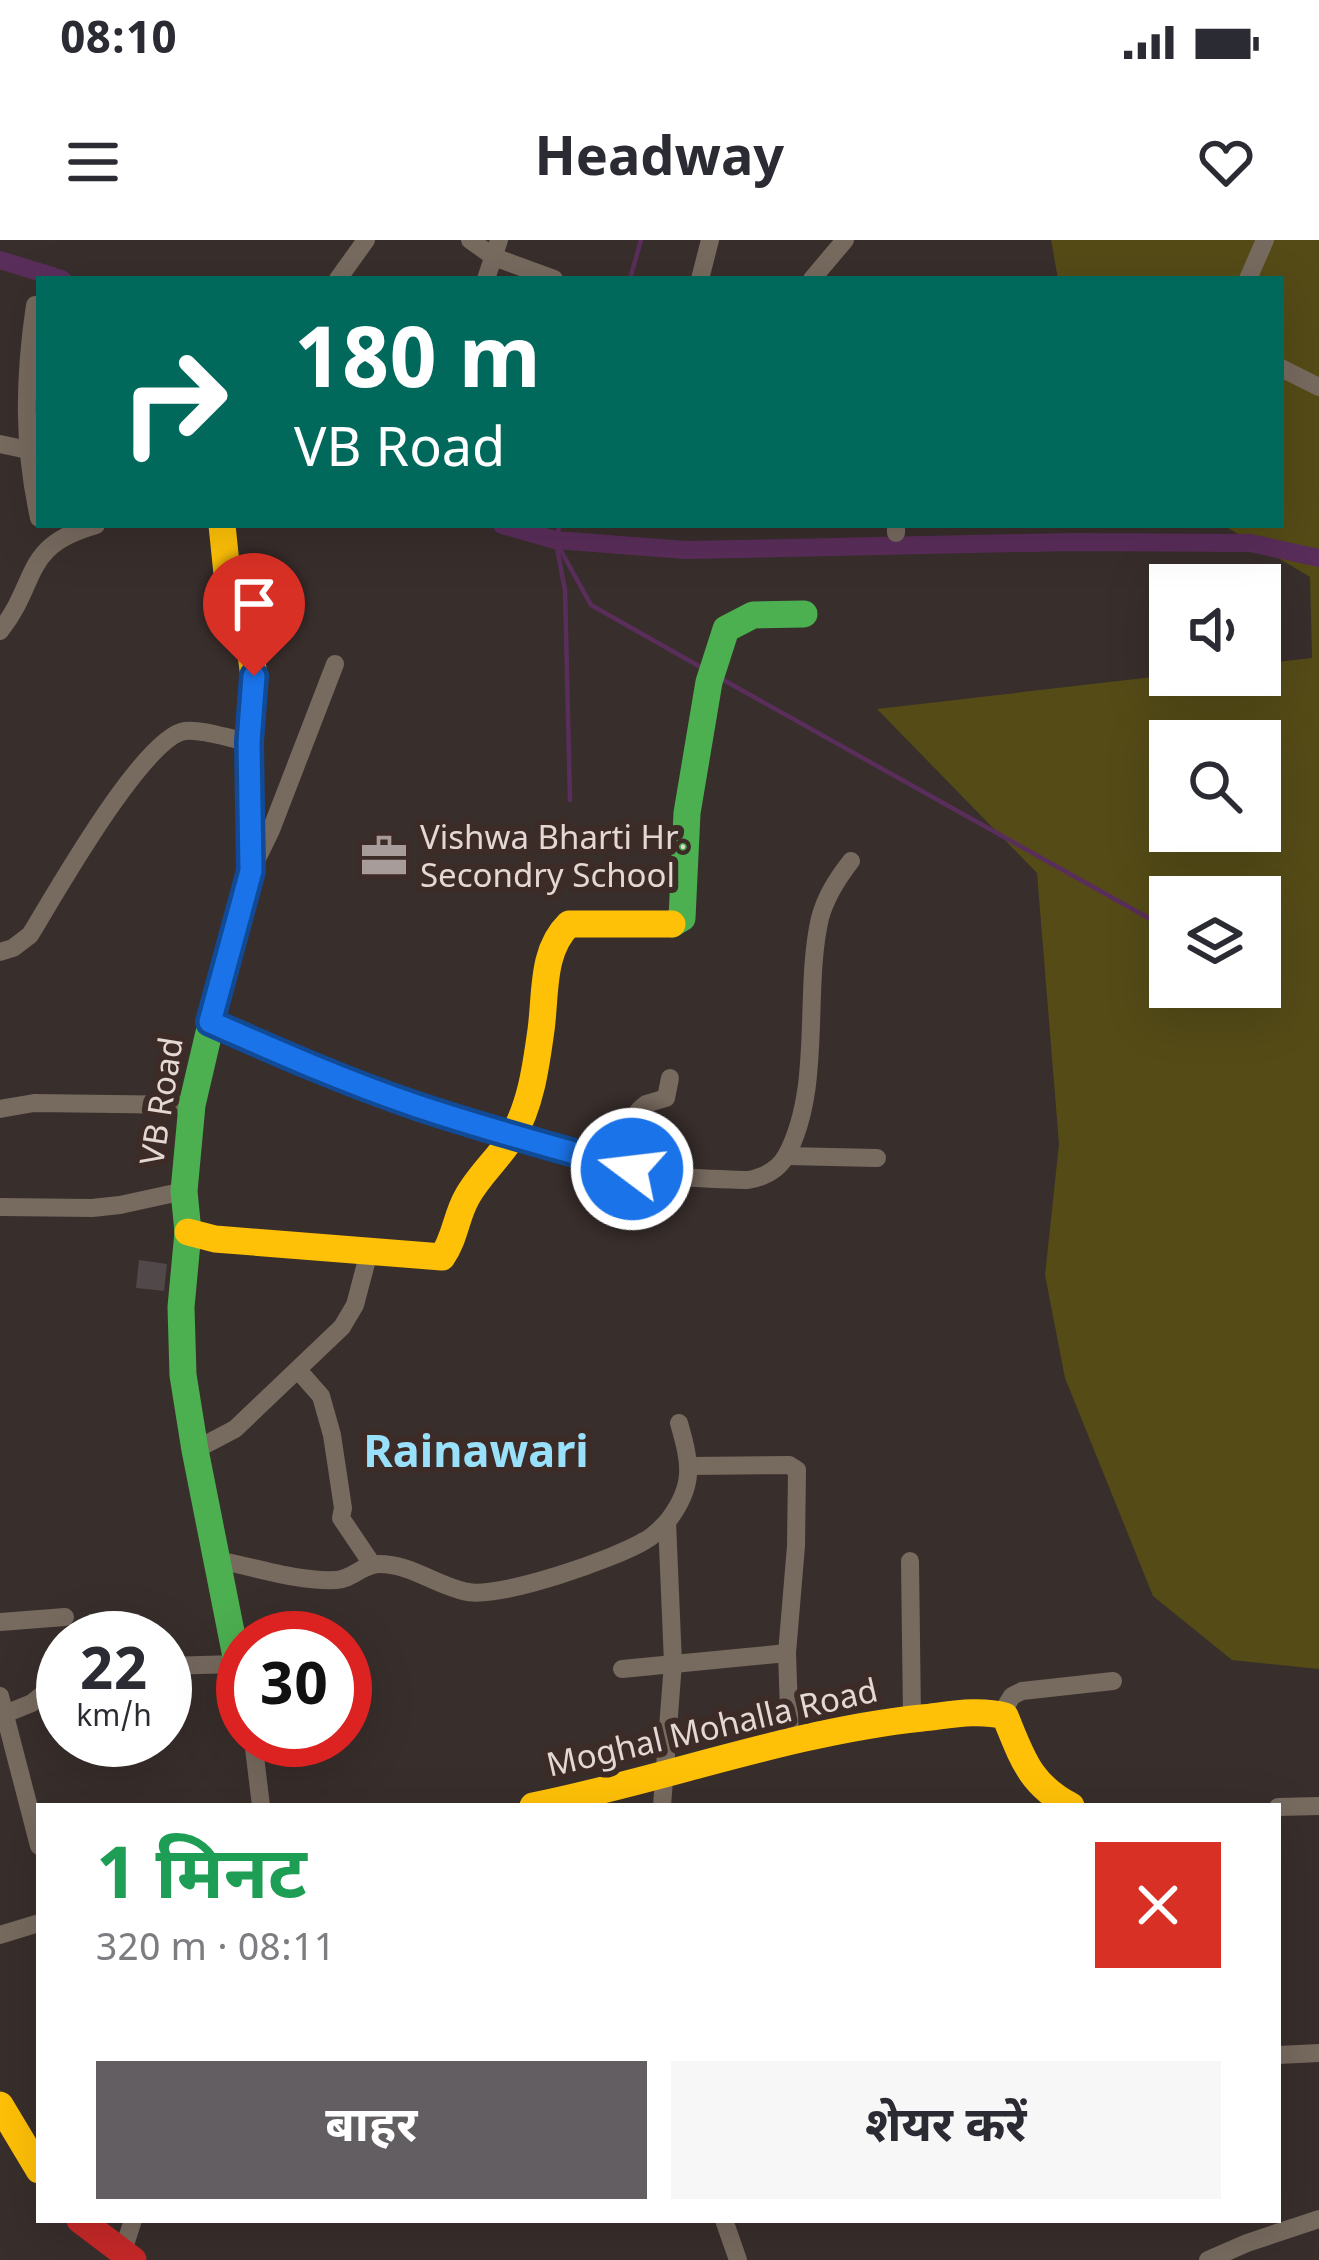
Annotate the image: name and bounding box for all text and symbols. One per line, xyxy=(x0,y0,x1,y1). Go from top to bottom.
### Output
text: 08:10 xyxy=(60,13,177,71)
text: Headway xyxy=(535,127,784,197)
icon: menu xyxy=(60,129,126,195)
icon: heart xyxy=(1193,129,1259,195)
text: 180 m xyxy=(294,312,541,421)
icon: right xyxy=(96,324,252,480)
text: VB Road xyxy=(294,418,505,488)
pin xyxy=(203,553,305,676)
map controls xyxy=(1149,564,1281,1008)
button: sound xyxy=(1149,564,1281,696)
icon: arrive xyxy=(221,571,287,637)
button: search xyxy=(1149,720,1281,852)
place label: Vishwa Bharti Hr. Secondry School xyxy=(420,819,687,900)
office icon: Vishwa Bharti Hr. Secondry School xyxy=(359,831,409,881)
button: layers xyxy=(1149,876,1281,1008)
street label: VB Road xyxy=(133,1034,196,1169)
position arrow xyxy=(569,1106,695,1232)
district label: Rainawari xyxy=(363,1427,589,1485)
speed limit sign: 30 xyxy=(216,1611,372,1767)
text: 22 xyxy=(80,1635,148,1713)
street label: Moghal Mohalla Road xyxy=(543,1671,882,1789)
text: km/h xyxy=(76,1699,152,1738)
text: 1 मिनट xyxy=(96,1833,307,1927)
button: close xyxy=(1095,1842,1221,1968)
text: 320 m · 08:11 xyxy=(96,1925,335,1976)
button: बाहर xyxy=(96,2061,647,2199)
button: शेयर करें xyxy=(671,2061,1221,2199)

